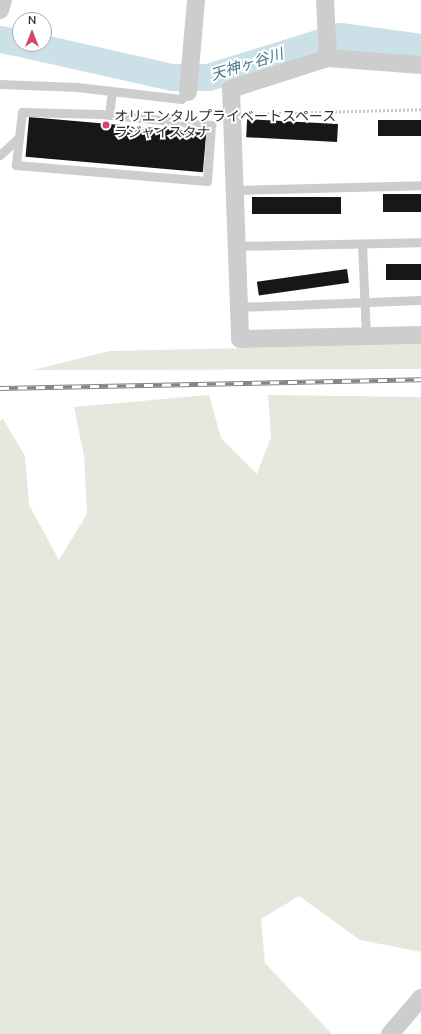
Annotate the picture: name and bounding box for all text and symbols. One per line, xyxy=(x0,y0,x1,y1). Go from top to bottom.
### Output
north arrow xyxy=(12,12,52,52)
text: N xyxy=(28,13,36,28)
water label: 天神ヶ谷川 xyxy=(209,45,285,85)
place label: オリエンタルプライベートスペース ラジャイスタナ xyxy=(114,109,338,142)
marker: オリエンタルプライベートスペース ラジャイスタナ xyxy=(101,120,111,130)

